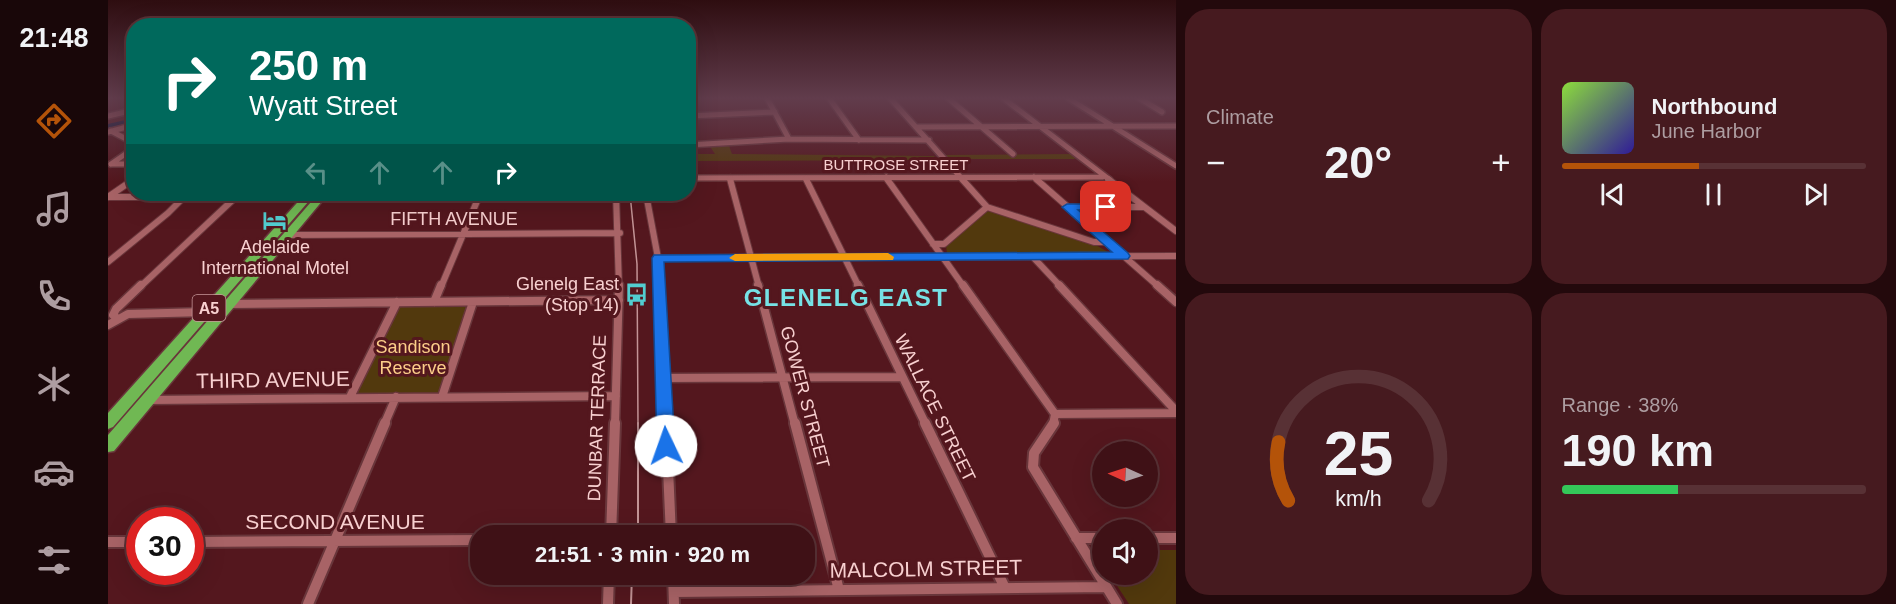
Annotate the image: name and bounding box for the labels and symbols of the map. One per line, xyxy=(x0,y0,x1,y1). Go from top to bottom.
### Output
street label: BUTTROSE STREET xyxy=(823,156,969,173)
pin xyxy=(1080,181,1131,232)
hotel icon: Adelaide International Motel xyxy=(262,208,288,234)
street label: FIFTH AVENUE xyxy=(390,209,518,229)
place label: Adelaide International Motel xyxy=(201,237,349,278)
place label: Glenelg East (Stop 14) xyxy=(516,274,619,315)
bus stop icon: Glenelg East (Stop 14) xyxy=(624,281,650,307)
district label: GLENELG EAST xyxy=(744,284,948,311)
road number: A5 xyxy=(192,295,226,321)
street label: GOWER STREET xyxy=(776,324,834,470)
street label: WALLACE STREET xyxy=(891,331,979,485)
street label: DUNBAR TERRACE xyxy=(584,334,610,502)
park label: Sandison Reserve xyxy=(375,337,451,378)
street label: THIRD AVENUE xyxy=(196,367,350,392)
position arrow xyxy=(634,414,698,478)
north arrow xyxy=(1092,441,1158,507)
speed limit sign: 30 xyxy=(126,507,204,585)
street label: SECOND AVENUE xyxy=(245,510,425,533)
street label: MALCOLM STREET xyxy=(830,555,1023,582)

